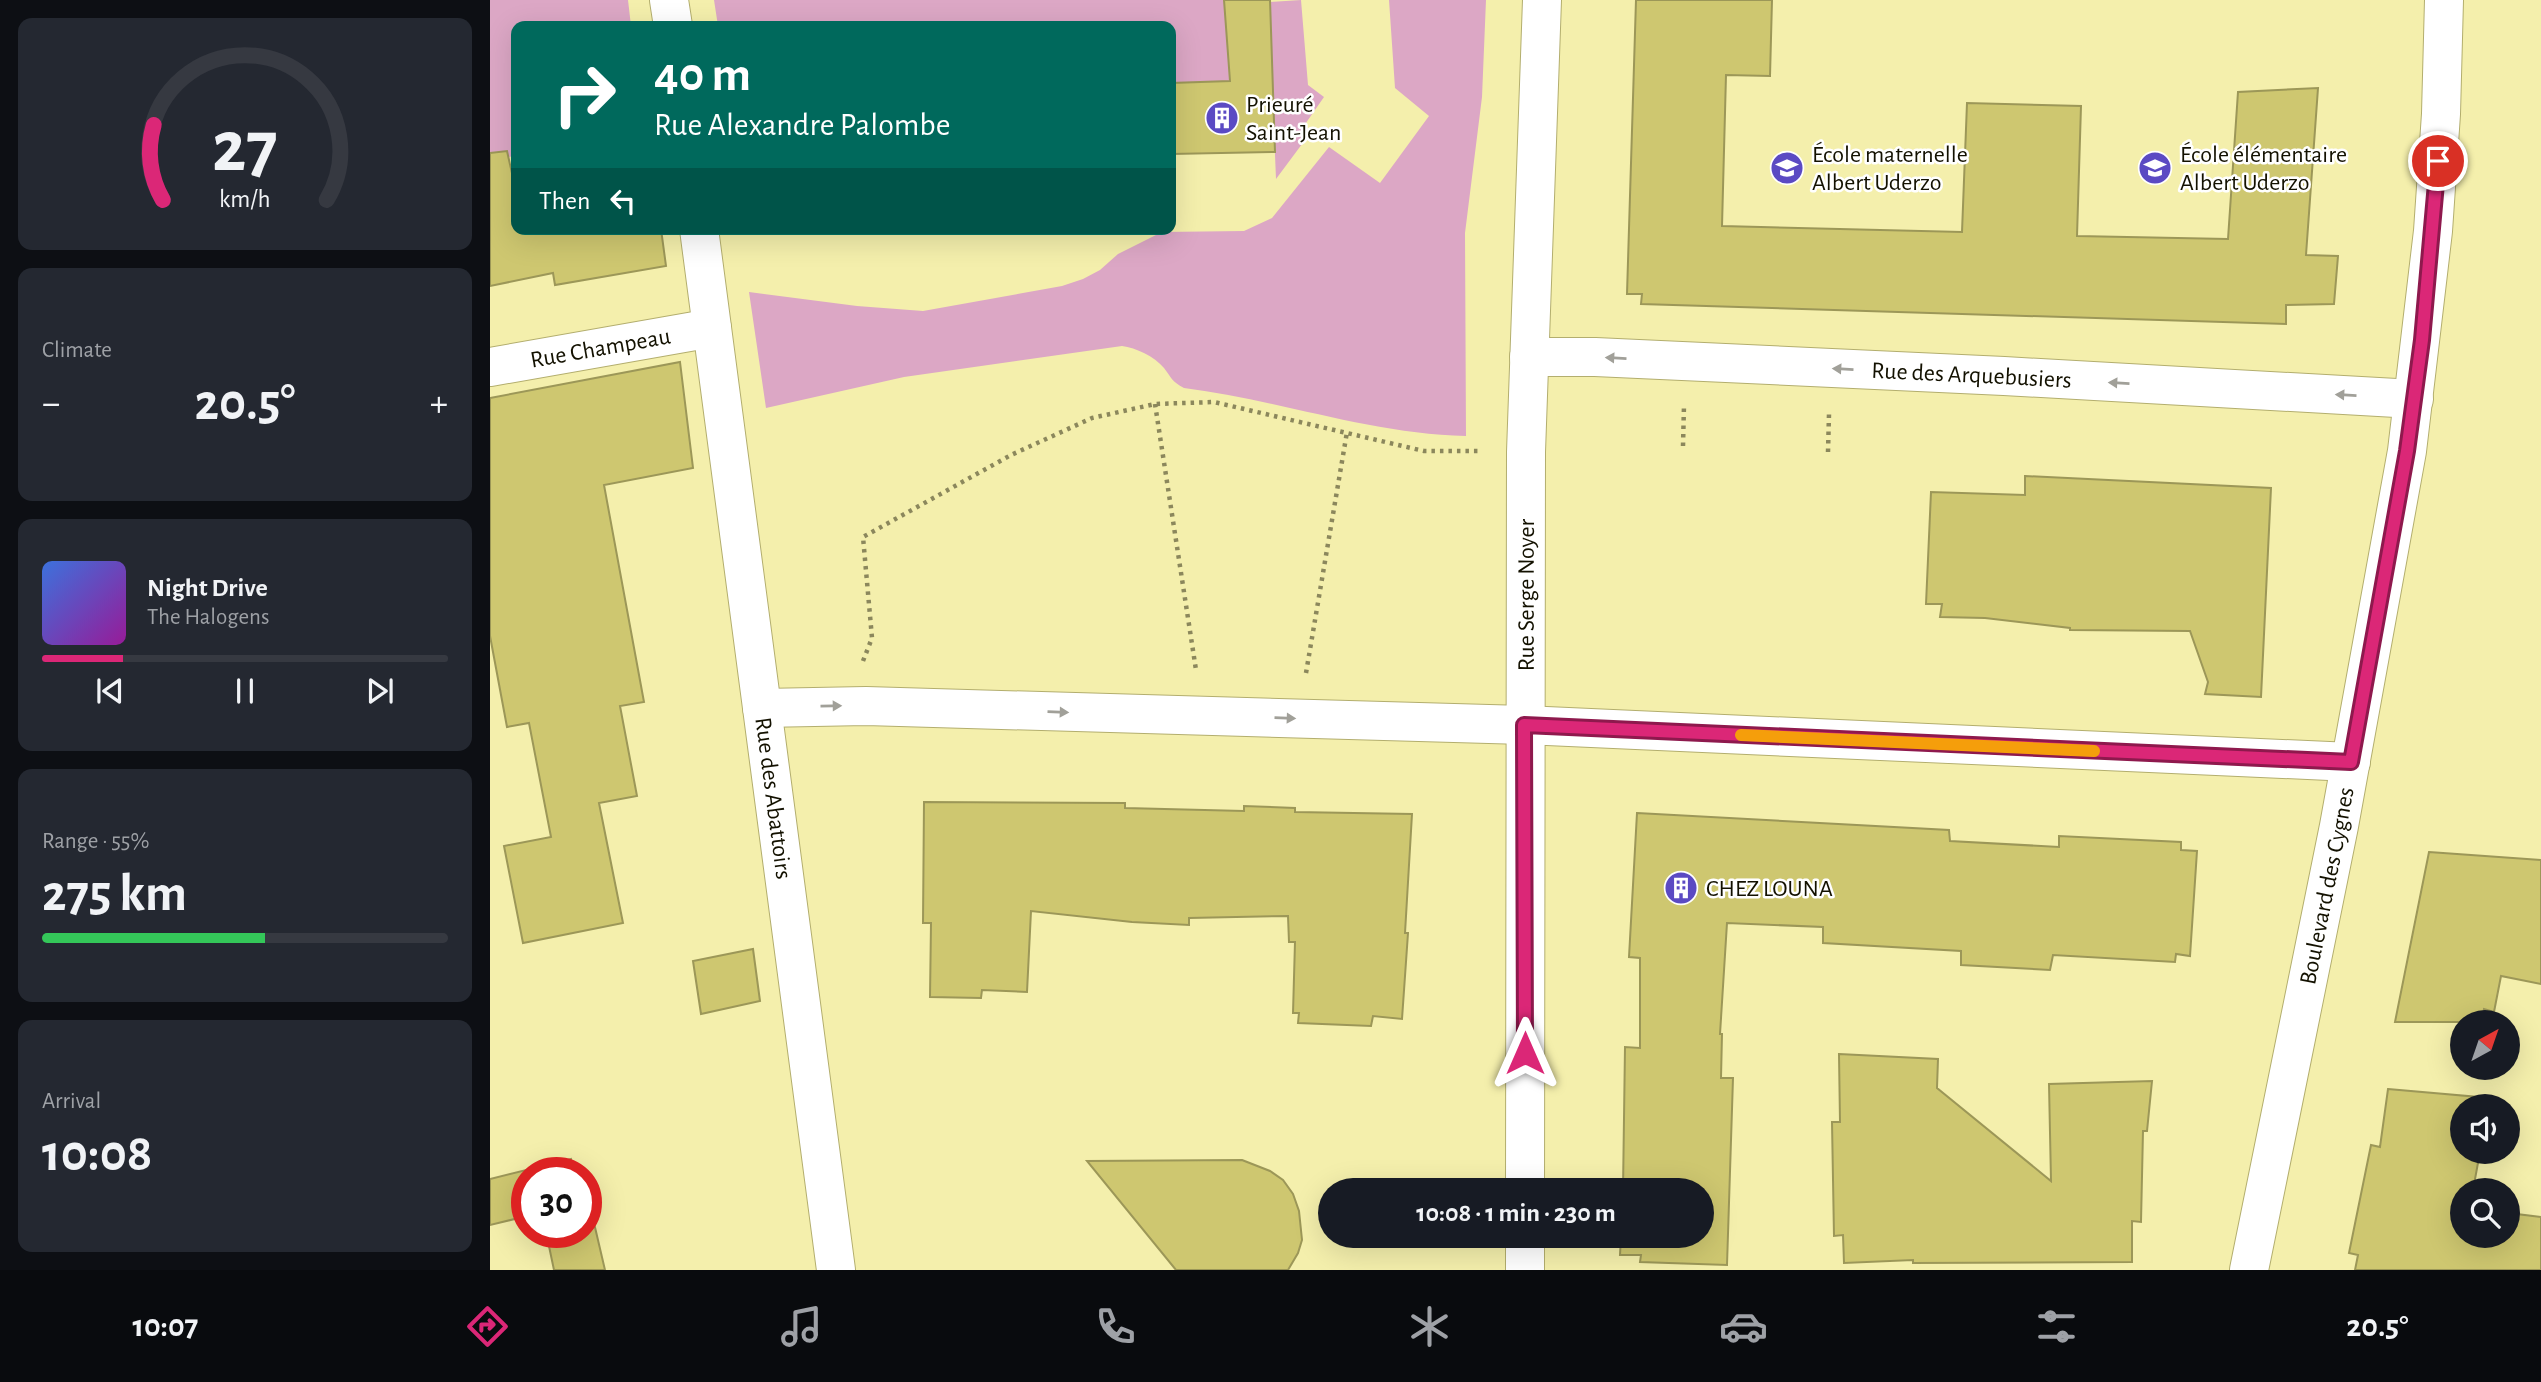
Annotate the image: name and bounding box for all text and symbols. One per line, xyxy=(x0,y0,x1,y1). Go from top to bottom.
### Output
icon: right xyxy=(539,49,630,140)
text: 40 m xyxy=(654,51,751,100)
place label: Prieuré Saint-Jean xyxy=(1246,93,1341,145)
building icon: Prieuré Saint-Jean xyxy=(1203,99,1241,137)
text: Rue Alexandre Palombe xyxy=(654,109,950,141)
text: 27 xyxy=(212,113,278,186)
pin xyxy=(2408,131,2468,191)
place label: École maternelle Albert Uderzo xyxy=(1812,141,1968,195)
place label: École élémentaire Albert Uderzo xyxy=(2180,141,2347,195)
icon: arrive xyxy=(2419,142,2457,180)
school or university icon: École maternelle Albert Uderzo xyxy=(1768,149,1806,187)
school or university icon: École élémentaire Albert Uderzo xyxy=(2136,149,2174,187)
icon: left xyxy=(604,182,642,220)
text: km/h xyxy=(219,187,271,212)
text: Then xyxy=(539,188,590,214)
street label: Rue Champeau xyxy=(529,325,672,373)
text: Climate xyxy=(42,339,112,362)
one-way arrow xyxy=(1604,353,1626,364)
street label: Rue des Arquebusiers xyxy=(1871,359,2072,393)
one-way arrow xyxy=(1832,363,1854,374)
text: 20.5° xyxy=(194,377,296,429)
one-way arrow xyxy=(2108,377,2130,388)
text: − xyxy=(42,385,60,423)
text: + xyxy=(430,385,448,423)
one-way arrow xyxy=(2335,390,2357,401)
street label: Rue Serge Noyer xyxy=(1515,518,1539,671)
text: Night Drive xyxy=(147,575,268,601)
text: The Halogens xyxy=(147,606,269,629)
icon: previous xyxy=(91,672,129,710)
icon: pause xyxy=(226,672,264,710)
icon: next xyxy=(361,672,399,710)
one-way arrow xyxy=(820,701,842,712)
one-way arrow xyxy=(1047,706,1069,717)
one-way arrow xyxy=(1275,713,1297,724)
street label: Rue des Abattoirs xyxy=(750,716,795,881)
street label: Boulevard des Cygnes xyxy=(2296,785,2359,987)
text: Range · 55% xyxy=(42,830,149,853)
text: 275 km xyxy=(42,868,187,920)
building icon: CHEZ LOUNA xyxy=(1662,869,1700,907)
place label: CHEZ LOUNA xyxy=(1706,877,1833,901)
north arrow xyxy=(2450,1010,2520,1080)
map controls xyxy=(2450,1010,2520,1248)
position arrow xyxy=(1488,1016,1562,1090)
text: Arrival xyxy=(42,1090,101,1113)
button: sound xyxy=(2450,1094,2520,1164)
text: 10:08 xyxy=(42,1128,152,1180)
speed limit sign: 30 xyxy=(511,1157,602,1248)
button: search xyxy=(2450,1178,2520,1248)
text: 10:08 · 1 min · 230 m xyxy=(1416,1200,1616,1226)
icon: directions xyxy=(463,1302,512,1351)
icon: music xyxy=(777,1302,826,1351)
icon: phone xyxy=(1091,1302,1140,1351)
icon: climate xyxy=(1405,1302,1454,1351)
icon: car xyxy=(1719,1302,1768,1351)
icon: filters xyxy=(2032,1302,2081,1351)
text: 10:07 xyxy=(132,1310,198,1342)
text: 20.5° xyxy=(2346,1310,2409,1342)

